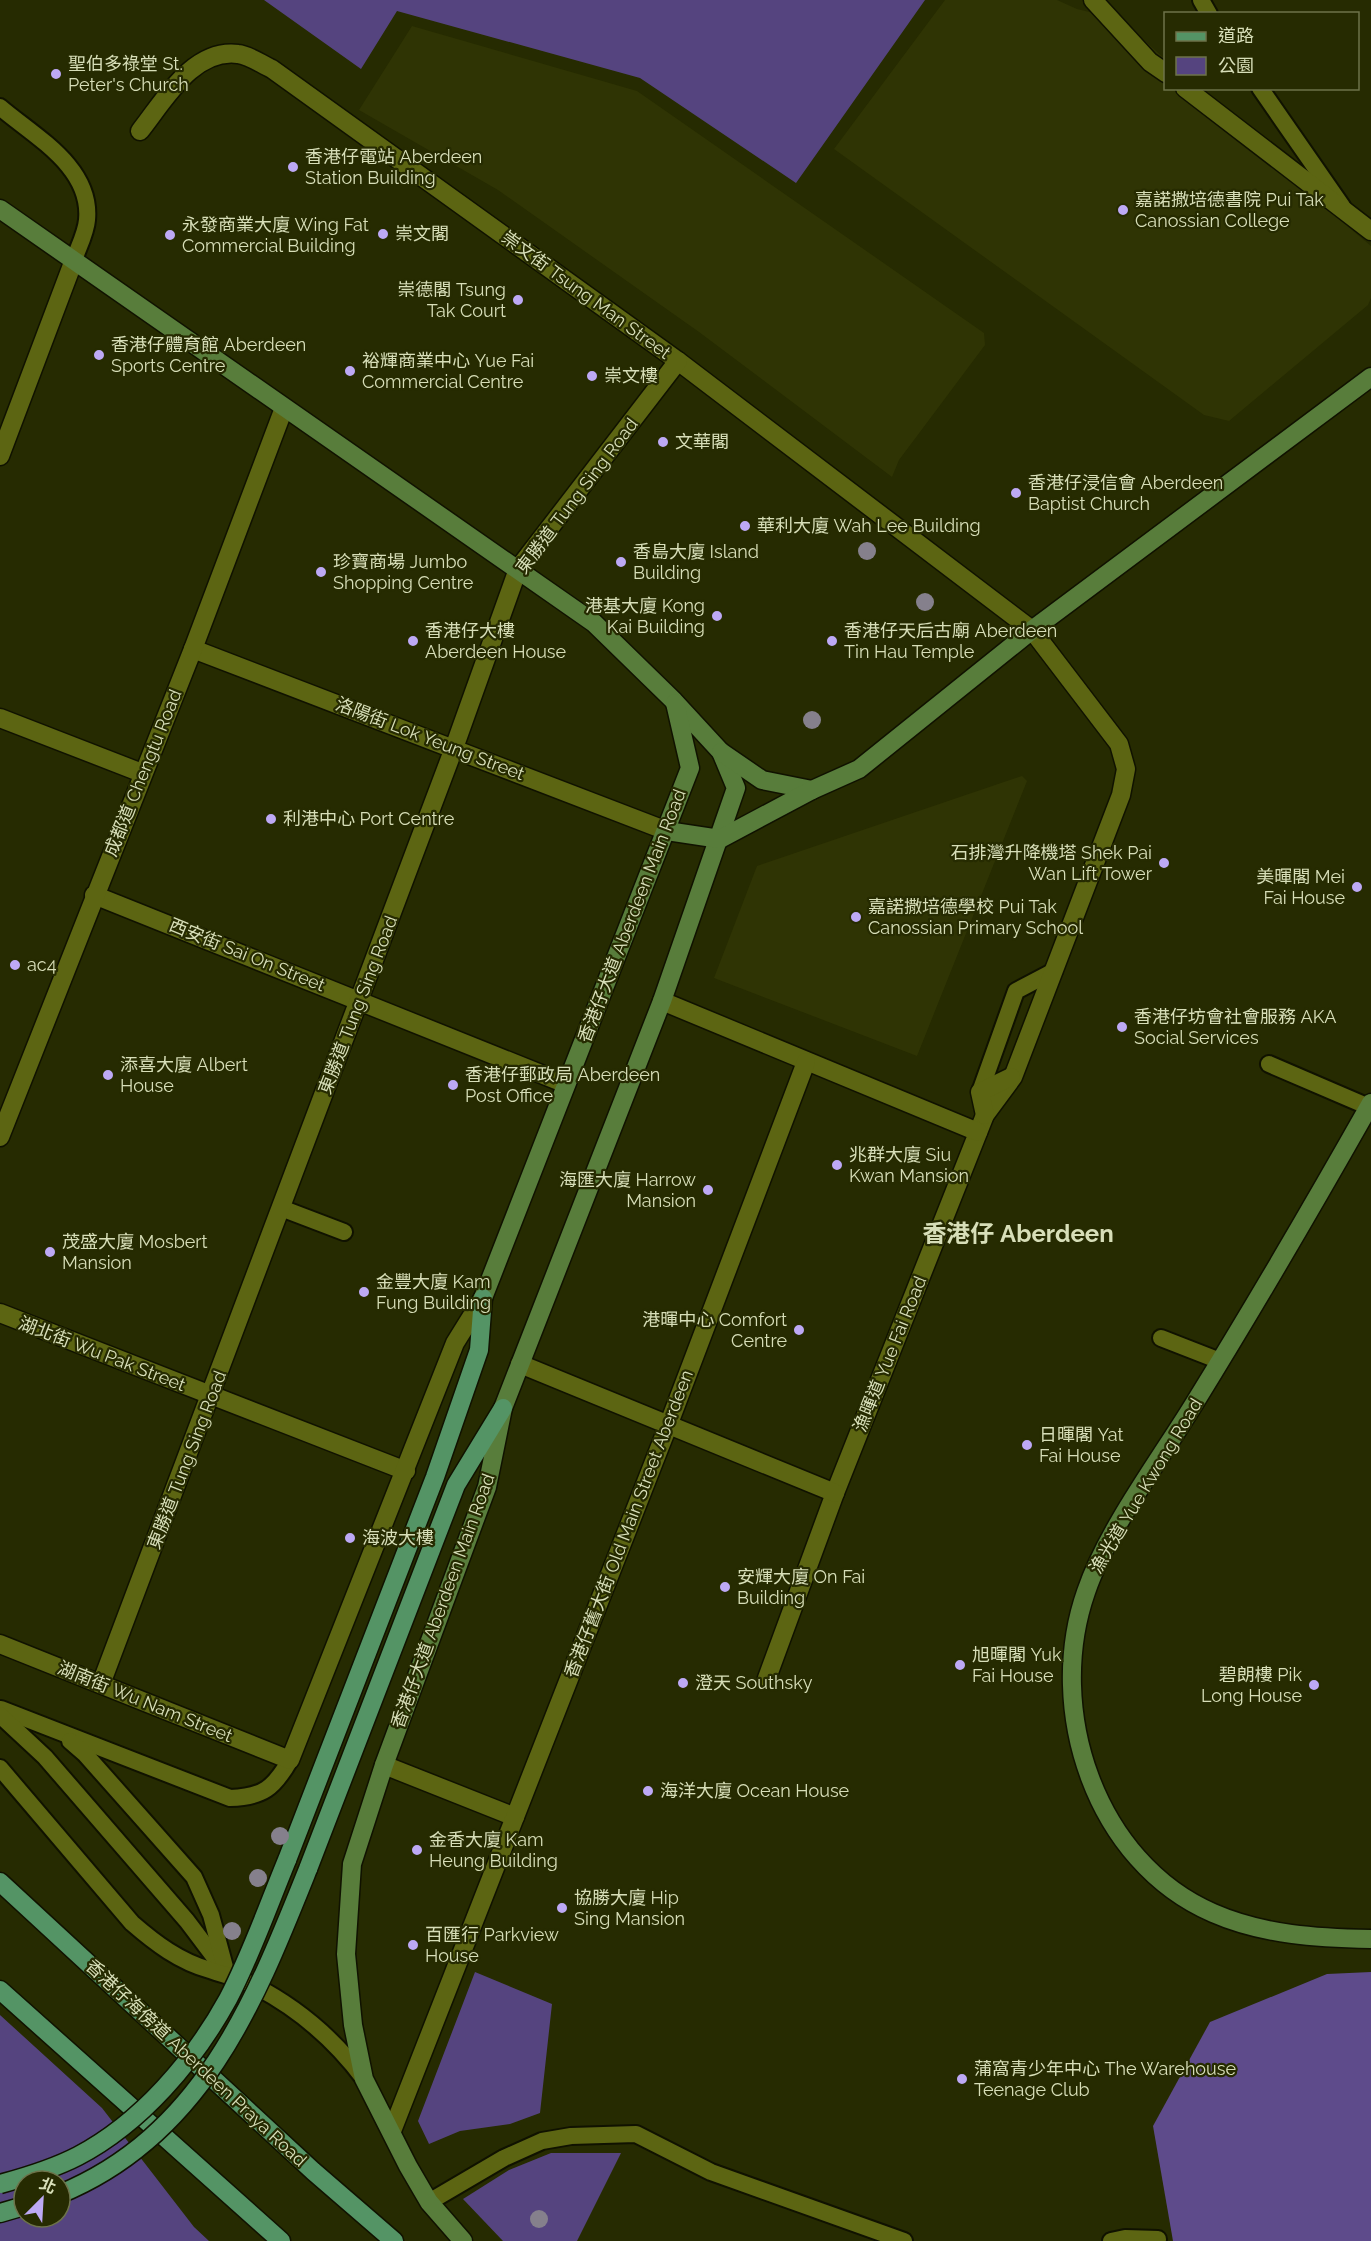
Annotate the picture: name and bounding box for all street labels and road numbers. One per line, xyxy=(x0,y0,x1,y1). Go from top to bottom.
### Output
street label: 崇文街 Tsung Man Street xyxy=(498,226,675,363)
street label: 東勝道 Tung Sing Road xyxy=(511,414,642,578)
street label: 成都道 Chengtu Road xyxy=(99,686,186,859)
street label: 洛陽街 Lok Yeung Street xyxy=(333,693,528,784)
street label: 香港仔大道 Aberdeen Main Road xyxy=(573,786,690,1045)
street label: 東勝道 Tung Sing Road xyxy=(314,913,401,1097)
street label: 西安街 Sai On Street xyxy=(166,914,328,995)
street label: 漁暉道 Yue Fai Road xyxy=(849,1273,930,1435)
street label: 湖北街 Wu Pak Street xyxy=(16,1312,189,1395)
street label: 香港仔舊大街 Old Main Street Aberdeen xyxy=(560,1367,697,1681)
street label: 東勝道 Tung Sing Road xyxy=(143,1368,230,1552)
street label: 漁光道 Yue Kwong Road xyxy=(1085,1394,1206,1577)
street label: 香港仔大道 Aberdeen Main Road xyxy=(387,1471,499,1731)
street label: 湖南街 Wu Nam Street xyxy=(55,1657,236,1746)
street label: 香港仔海傍道 Aberdeen Praya Road xyxy=(82,1955,311,2171)

